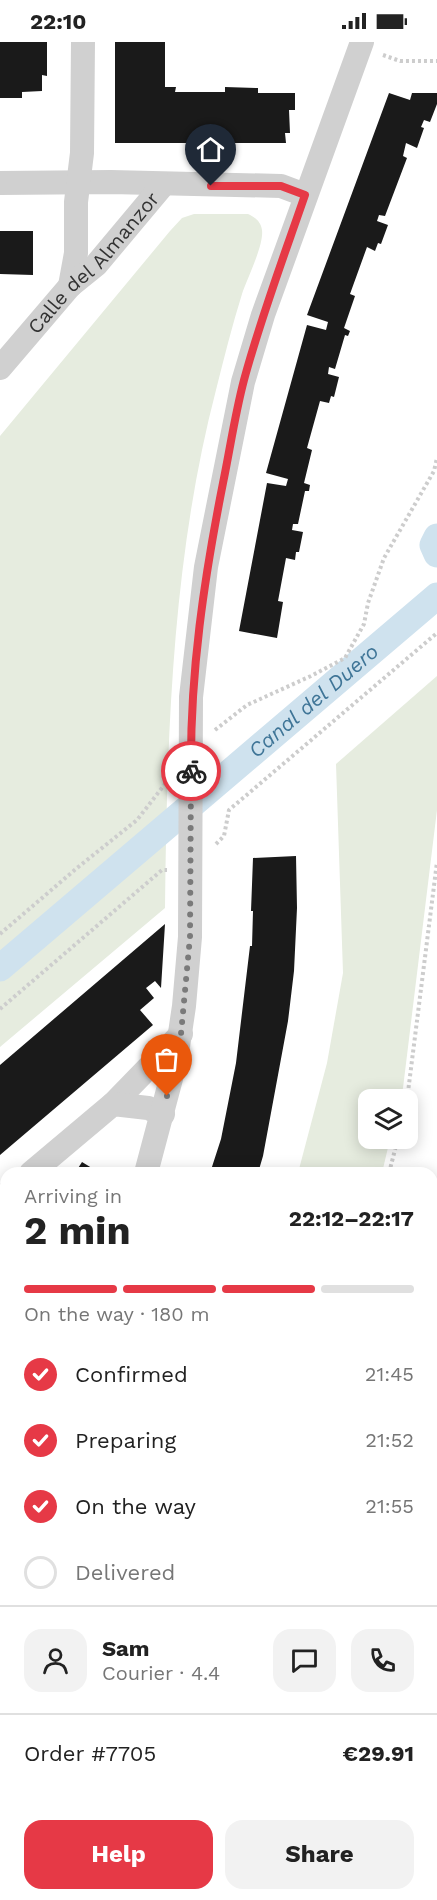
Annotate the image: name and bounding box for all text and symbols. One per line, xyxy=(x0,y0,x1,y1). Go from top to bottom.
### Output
text: 22:10 xyxy=(30,9,87,34)
pin xyxy=(185,124,236,186)
icon: home xyxy=(194,133,227,166)
street label: Calle del Almanzor xyxy=(23,187,164,339)
water label: Canal del Duero xyxy=(243,638,383,763)
courier xyxy=(161,741,221,801)
icon: bike xyxy=(175,755,208,788)
pin xyxy=(141,1034,192,1096)
icon: bag xyxy=(150,1043,183,1076)
map controls xyxy=(358,1089,418,1149)
button: layers xyxy=(358,1089,418,1149)
text: Arriving in xyxy=(24,1184,122,1208)
text: 22:12–22:17 xyxy=(289,1206,414,1231)
text: 2 min xyxy=(24,1208,131,1253)
text: On the way · 180 m xyxy=(24,1302,210,1326)
icon: check xyxy=(24,1358,57,1391)
text: Confirmed xyxy=(75,1362,188,1387)
text: 21:45 xyxy=(365,1362,414,1386)
icon: check xyxy=(24,1424,57,1457)
text: Preparing xyxy=(75,1428,176,1453)
text: 21:52 xyxy=(365,1428,414,1452)
icon: check xyxy=(24,1490,57,1523)
text: On the way xyxy=(75,1494,196,1519)
text: 21:55 xyxy=(365,1494,414,1518)
text: Delivered xyxy=(75,1560,175,1585)
button: person xyxy=(24,1629,87,1692)
button: chat xyxy=(273,1629,336,1692)
button: phone xyxy=(351,1629,414,1692)
text: Sam xyxy=(102,1636,150,1661)
text: Courier · 4.4 xyxy=(102,1661,220,1685)
text: Order #7705 xyxy=(24,1741,156,1766)
text: €29.91 xyxy=(343,1741,414,1766)
button: Help xyxy=(24,1820,213,1889)
button: Share xyxy=(225,1820,414,1889)

